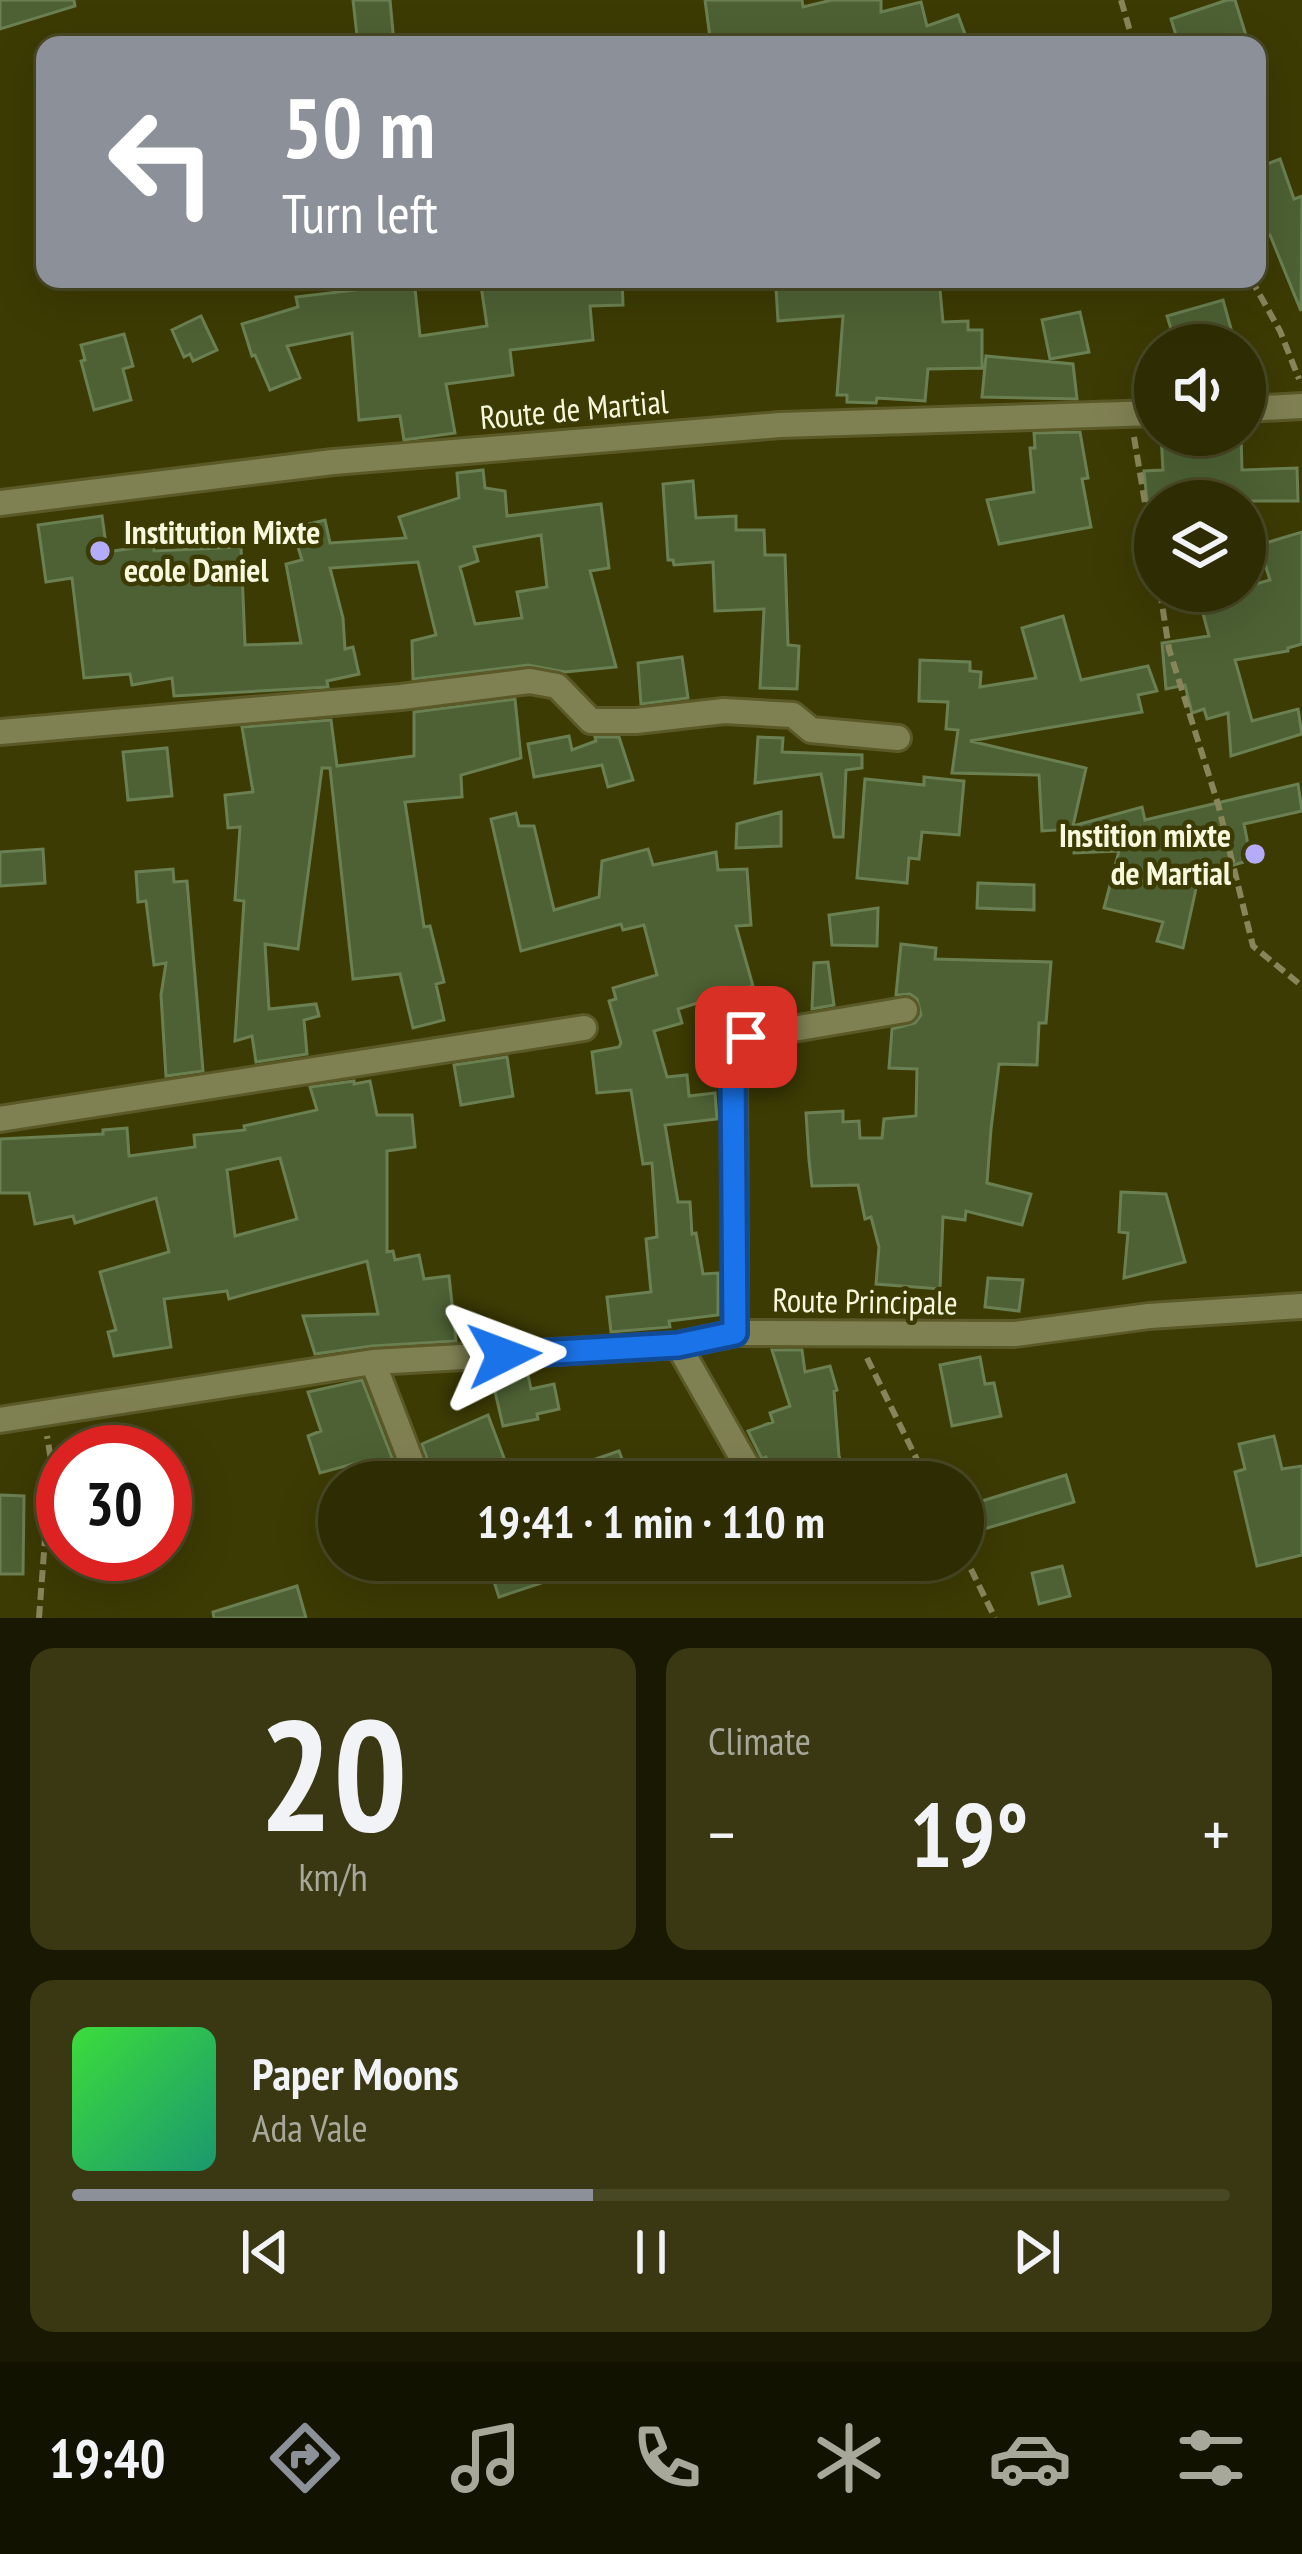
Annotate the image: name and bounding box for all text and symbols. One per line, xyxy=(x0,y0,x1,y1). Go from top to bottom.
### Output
text: 50 m xyxy=(282,72,435,181)
icon: left xyxy=(84,84,240,240)
text: Turn left xyxy=(282,178,438,248)
map controls xyxy=(1134,324,1266,612)
button: sound xyxy=(1134,324,1266,456)
street label: Route de Martial xyxy=(478,379,670,438)
button: layers xyxy=(1134,480,1266,612)
place label: Institution Mixte ecole Daniel xyxy=(124,510,320,591)
marker: Institution Mixte ecole Daniel xyxy=(87,538,113,564)
place label: Instition mixte de Martial xyxy=(1059,813,1232,894)
marker: Instition mixte de Martial xyxy=(1242,841,1268,867)
pin xyxy=(695,986,797,1088)
icon: arrive xyxy=(713,1004,779,1070)
street label: Route Principale xyxy=(772,1277,958,1324)
position arrow xyxy=(441,1292,567,1418)
speed limit sign: 30 xyxy=(36,1425,192,1581)
text: 19:41 · 1 min · 110 m xyxy=(477,1492,825,1550)
text: 20 xyxy=(258,1672,408,1874)
text: Climate xyxy=(708,1715,811,1766)
text: 19° xyxy=(910,1775,1028,1892)
text: − xyxy=(708,1791,735,1876)
text: + xyxy=(1203,1791,1230,1876)
text: km/h xyxy=(298,1851,368,1902)
text: Paper Moons xyxy=(252,2044,459,2102)
text: Ada Vale xyxy=(252,2102,368,2153)
icon: previous xyxy=(232,2219,298,2285)
icon: pause xyxy=(618,2219,684,2285)
icon: next xyxy=(1004,2219,1070,2285)
icon: directions xyxy=(263,2416,347,2500)
icon: music xyxy=(444,2416,528,2500)
icon: phone xyxy=(625,2416,709,2500)
icon: climate xyxy=(807,2416,891,2500)
icon: car xyxy=(988,2416,1072,2500)
icon: filters xyxy=(1169,2416,1253,2500)
text: 19:40 xyxy=(49,2423,165,2493)

